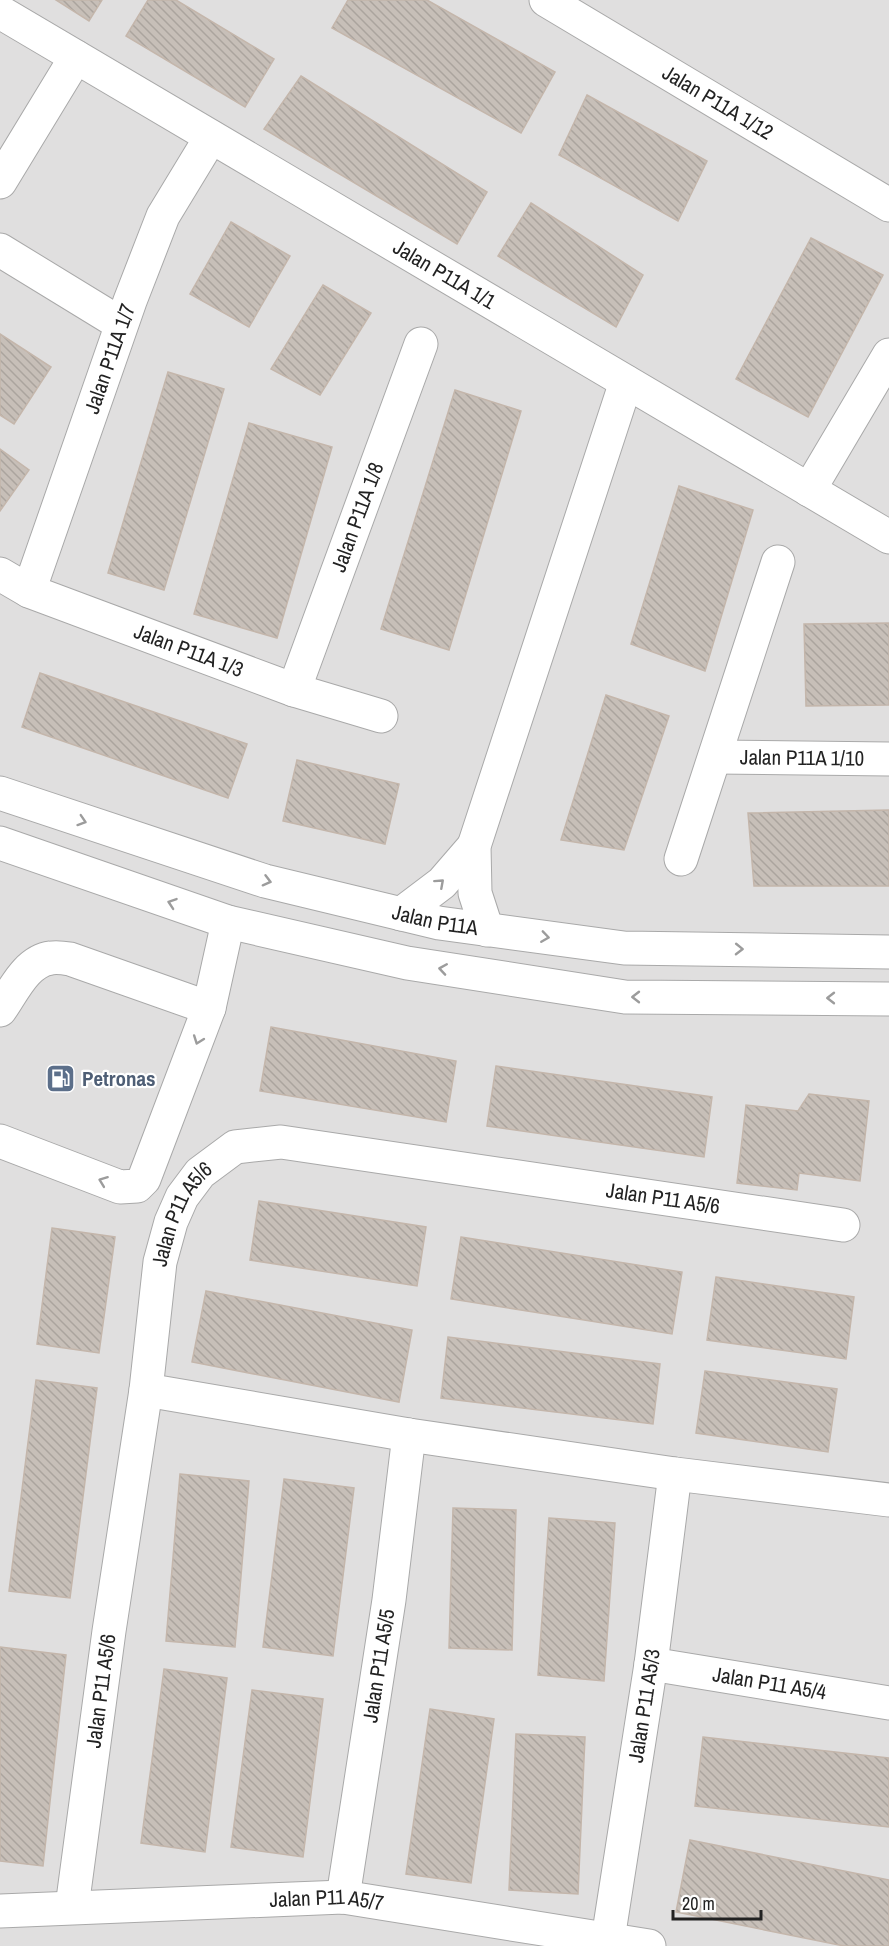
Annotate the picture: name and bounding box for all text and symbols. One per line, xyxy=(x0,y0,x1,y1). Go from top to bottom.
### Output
street label: Jalan P11A 1/12 xyxy=(657,58,779,146)
street label: Jalan P11A 1/1 xyxy=(388,232,502,316)
street label: Jalan P11A 1/7 xyxy=(77,300,142,417)
street label: Jalan P11A 1/8 xyxy=(324,458,390,576)
street label: Jalan P11A 1/3 xyxy=(130,617,248,684)
street label: Jalan P11A 1/10 xyxy=(740,742,864,773)
one-way arrow xyxy=(76,814,87,826)
one-way arrow xyxy=(261,874,272,886)
one-way arrow xyxy=(433,879,444,890)
street label: Jalan P11A xyxy=(389,897,480,942)
one-way arrow xyxy=(168,898,178,910)
one-way arrow xyxy=(541,931,550,943)
one-way arrow xyxy=(735,943,744,956)
one-way arrow xyxy=(438,963,447,975)
one-way arrow xyxy=(631,991,640,1003)
one-way arrow xyxy=(826,992,835,1004)
one-way arrow xyxy=(192,1034,205,1045)
fuel station icon: Petronas xyxy=(45,1063,77,1095)
place label: Petronas xyxy=(82,1064,156,1093)
street label: Jalan P11 A5/6 xyxy=(145,1154,218,1268)
one-way arrow xyxy=(98,1175,109,1188)
street label: Jalan P11 A5/6 xyxy=(604,1175,722,1221)
street label: Jalan P11 A5/5 xyxy=(355,1607,401,1725)
street label: Jalan P11 A5/6 xyxy=(78,1632,122,1750)
street label: Jalan P11 A5/3 xyxy=(621,1647,667,1765)
street label: Jalan P11 A5/4 xyxy=(711,1659,829,1707)
street label: Jalan P11 A5/7 xyxy=(269,1882,386,1917)
scale bar xyxy=(673,1883,762,1921)
text: 20 m xyxy=(682,1891,715,1916)

